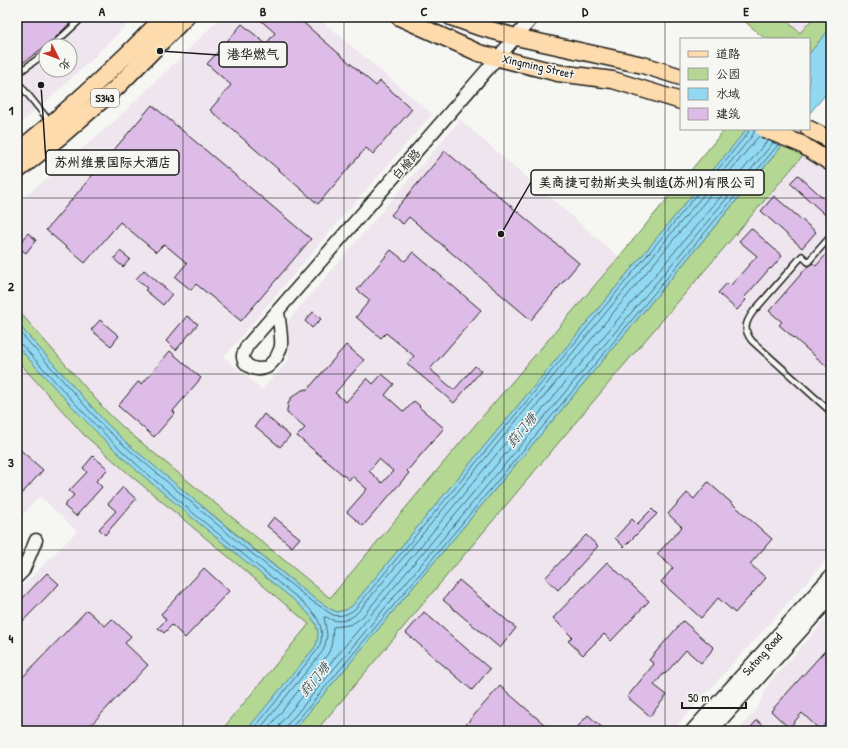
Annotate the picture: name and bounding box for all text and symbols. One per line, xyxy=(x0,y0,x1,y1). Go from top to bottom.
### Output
text: A xyxy=(99,2,106,20)
text: B xyxy=(260,2,267,20)
text: C xyxy=(420,2,428,20)
text: D xyxy=(582,2,589,20)
text: E xyxy=(743,2,749,20)
north arrow xyxy=(38,38,78,78)
legend xyxy=(680,38,810,130)
callout: 港华燃气 xyxy=(219,42,287,67)
text: 港华燃气 xyxy=(227,45,279,63)
text: 道路 xyxy=(716,45,740,62)
street label: Xingming Street xyxy=(501,50,576,83)
text: 北 xyxy=(57,56,74,73)
text: 公园 xyxy=(716,65,740,82)
text: 水域 xyxy=(716,85,740,102)
road number: S343 xyxy=(91,89,119,107)
text: 1 xyxy=(9,101,14,119)
text: 建筑 xyxy=(716,105,740,122)
street label: 白榆路 xyxy=(388,145,424,183)
callout: 苏州维景国际大酒店 xyxy=(46,150,179,175)
text: 苏州维景国际大酒店 xyxy=(54,153,172,171)
callout: 美商捷可勃斯夹头制造(苏州)有限公司 xyxy=(531,170,764,195)
text: 美商捷可勃斯夹头制造(苏州)有限公司 xyxy=(538,173,756,191)
text: 2 xyxy=(8,277,15,295)
water label: 葑门塘 xyxy=(502,408,542,451)
text: 3 xyxy=(8,453,14,471)
text: 4 xyxy=(9,629,14,647)
street label: Sutong Road xyxy=(738,629,786,679)
water label: 葑门塘 xyxy=(295,657,335,700)
scale bar xyxy=(682,684,746,710)
text: 50 m xyxy=(688,689,709,706)

